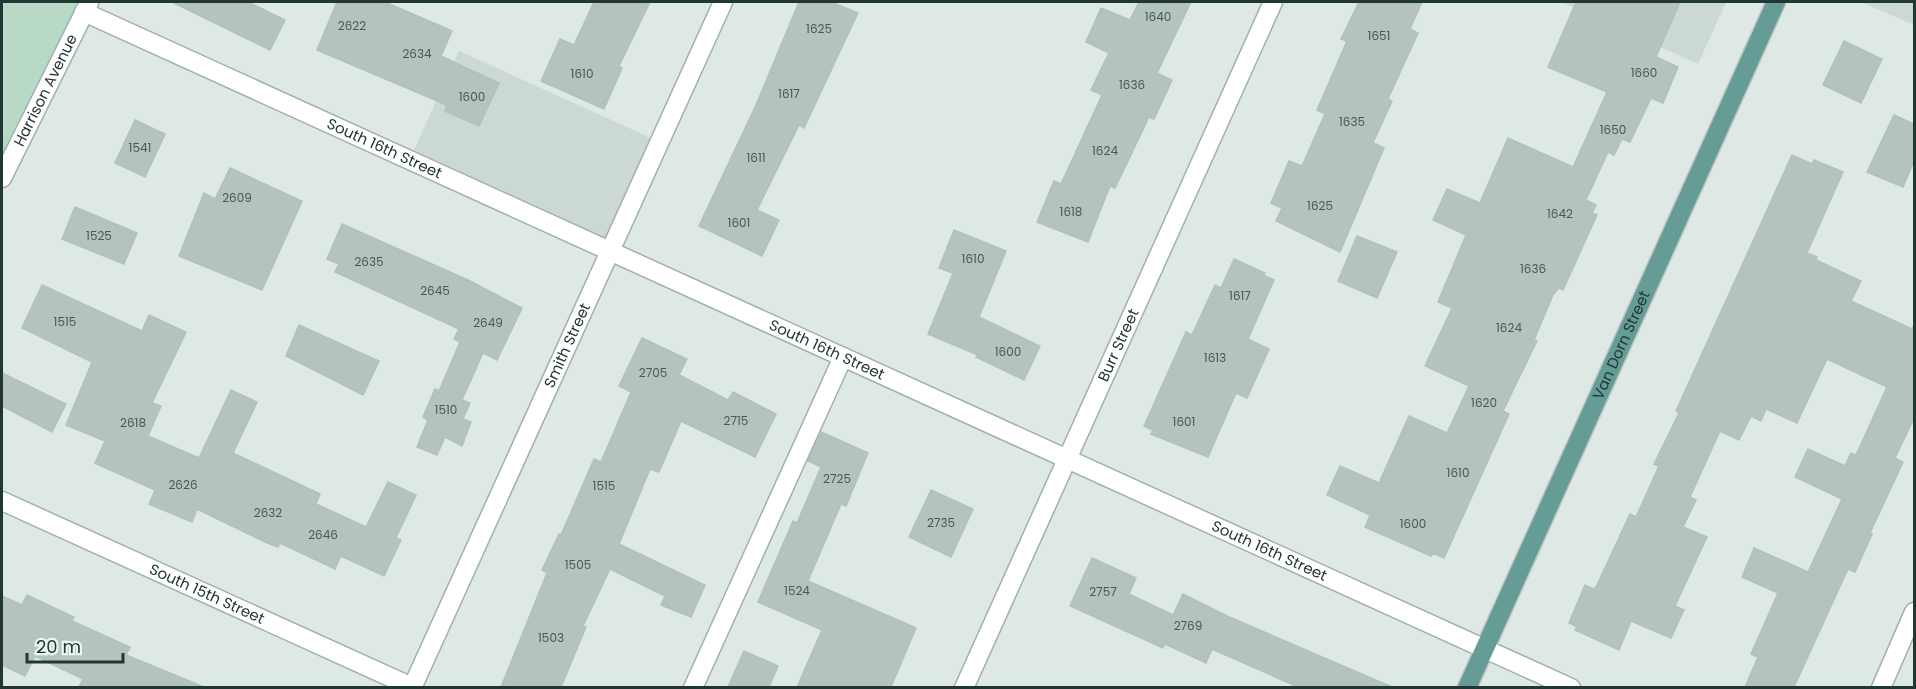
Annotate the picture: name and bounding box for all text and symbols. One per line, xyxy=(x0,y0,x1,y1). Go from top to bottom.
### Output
house number: 1640 xyxy=(1145,8,1171,25)
house number: 2622 xyxy=(338,17,366,34)
house number: 1625 xyxy=(806,20,832,37)
house number: 1651 xyxy=(1368,27,1390,44)
street label: Harrison Avenue xyxy=(8,30,82,150)
house number: 2634 xyxy=(402,45,432,62)
house number: 1660 xyxy=(1631,64,1657,81)
house number: 1610 xyxy=(571,65,593,82)
house number: 1636 xyxy=(1119,76,1145,93)
house number: 1617 xyxy=(778,85,800,102)
house number: 1600 xyxy=(459,88,485,105)
street label: South 16th Street xyxy=(324,113,446,183)
house number: 1635 xyxy=(1339,113,1365,130)
house number: 1650 xyxy=(1600,121,1626,138)
house number: 1541 xyxy=(129,139,151,156)
house number: 1624 xyxy=(1092,142,1118,159)
house number: 1611 xyxy=(746,149,766,166)
house number: 2609 xyxy=(222,189,252,206)
house number: 1625 xyxy=(1307,197,1333,214)
house number: 1618 xyxy=(1060,203,1082,220)
house number: 1642 xyxy=(1547,205,1573,222)
house number: 1601 xyxy=(728,214,750,231)
house number: 1525 xyxy=(86,227,112,244)
house number: 1610 xyxy=(962,250,984,267)
house number: 2635 xyxy=(354,253,384,270)
house number: 1636 xyxy=(1520,260,1546,277)
house number: 2645 xyxy=(420,282,450,299)
house number: 1617 xyxy=(1229,287,1251,304)
street label: Van Dorn Street xyxy=(1587,287,1655,403)
street label: Smith Street xyxy=(538,300,595,391)
street label: Burr Street xyxy=(1092,305,1144,385)
house number: 1515 xyxy=(54,313,76,330)
house number: 2649 xyxy=(473,314,503,331)
street label: South 16th Street xyxy=(766,314,888,385)
house number: 1624 xyxy=(1496,319,1522,336)
house number: 1600 xyxy=(995,343,1021,360)
house number: 1613 xyxy=(1204,349,1226,366)
house number: 2705 xyxy=(639,364,667,381)
house number: 1620 xyxy=(1471,394,1497,411)
house number: 1510 xyxy=(435,401,457,418)
house number: 2715 xyxy=(724,412,748,429)
house number: 1601 xyxy=(1173,413,1195,430)
house number: 2618 xyxy=(120,414,146,431)
house number: 1610 xyxy=(1447,464,1469,481)
house number: 2725 xyxy=(823,470,851,487)
house number: 2626 xyxy=(168,476,198,493)
house number: 1515 xyxy=(593,477,615,494)
house number: 2632 xyxy=(254,504,282,521)
house number: 2735 xyxy=(927,514,955,531)
street label: South 16th Street xyxy=(1208,515,1331,586)
house number: 1600 xyxy=(1400,515,1426,532)
house number: 2646 xyxy=(308,526,338,543)
house number: 1505 xyxy=(565,556,591,573)
street label: South 15th Street xyxy=(146,558,268,629)
house number: 1524 xyxy=(784,582,810,599)
house number: 2757 xyxy=(1089,583,1117,600)
house number: 2769 xyxy=(1174,617,1202,634)
scale bar xyxy=(27,626,123,664)
house number: 1503 xyxy=(538,629,564,646)
text: 20 m xyxy=(36,634,81,659)

